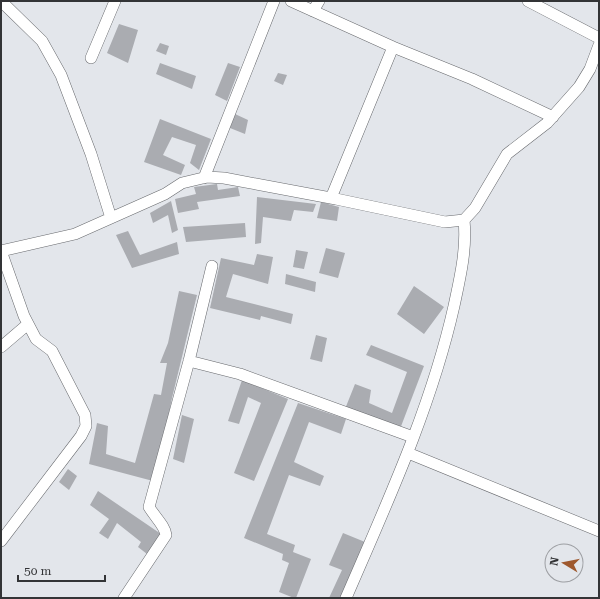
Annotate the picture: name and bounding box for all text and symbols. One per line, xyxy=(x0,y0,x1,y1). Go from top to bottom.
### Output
north arrow xyxy=(544,543,584,583)
text: N xyxy=(548,556,562,567)
scale bar xyxy=(18,557,105,583)
text: 50 m xyxy=(24,564,51,578)

